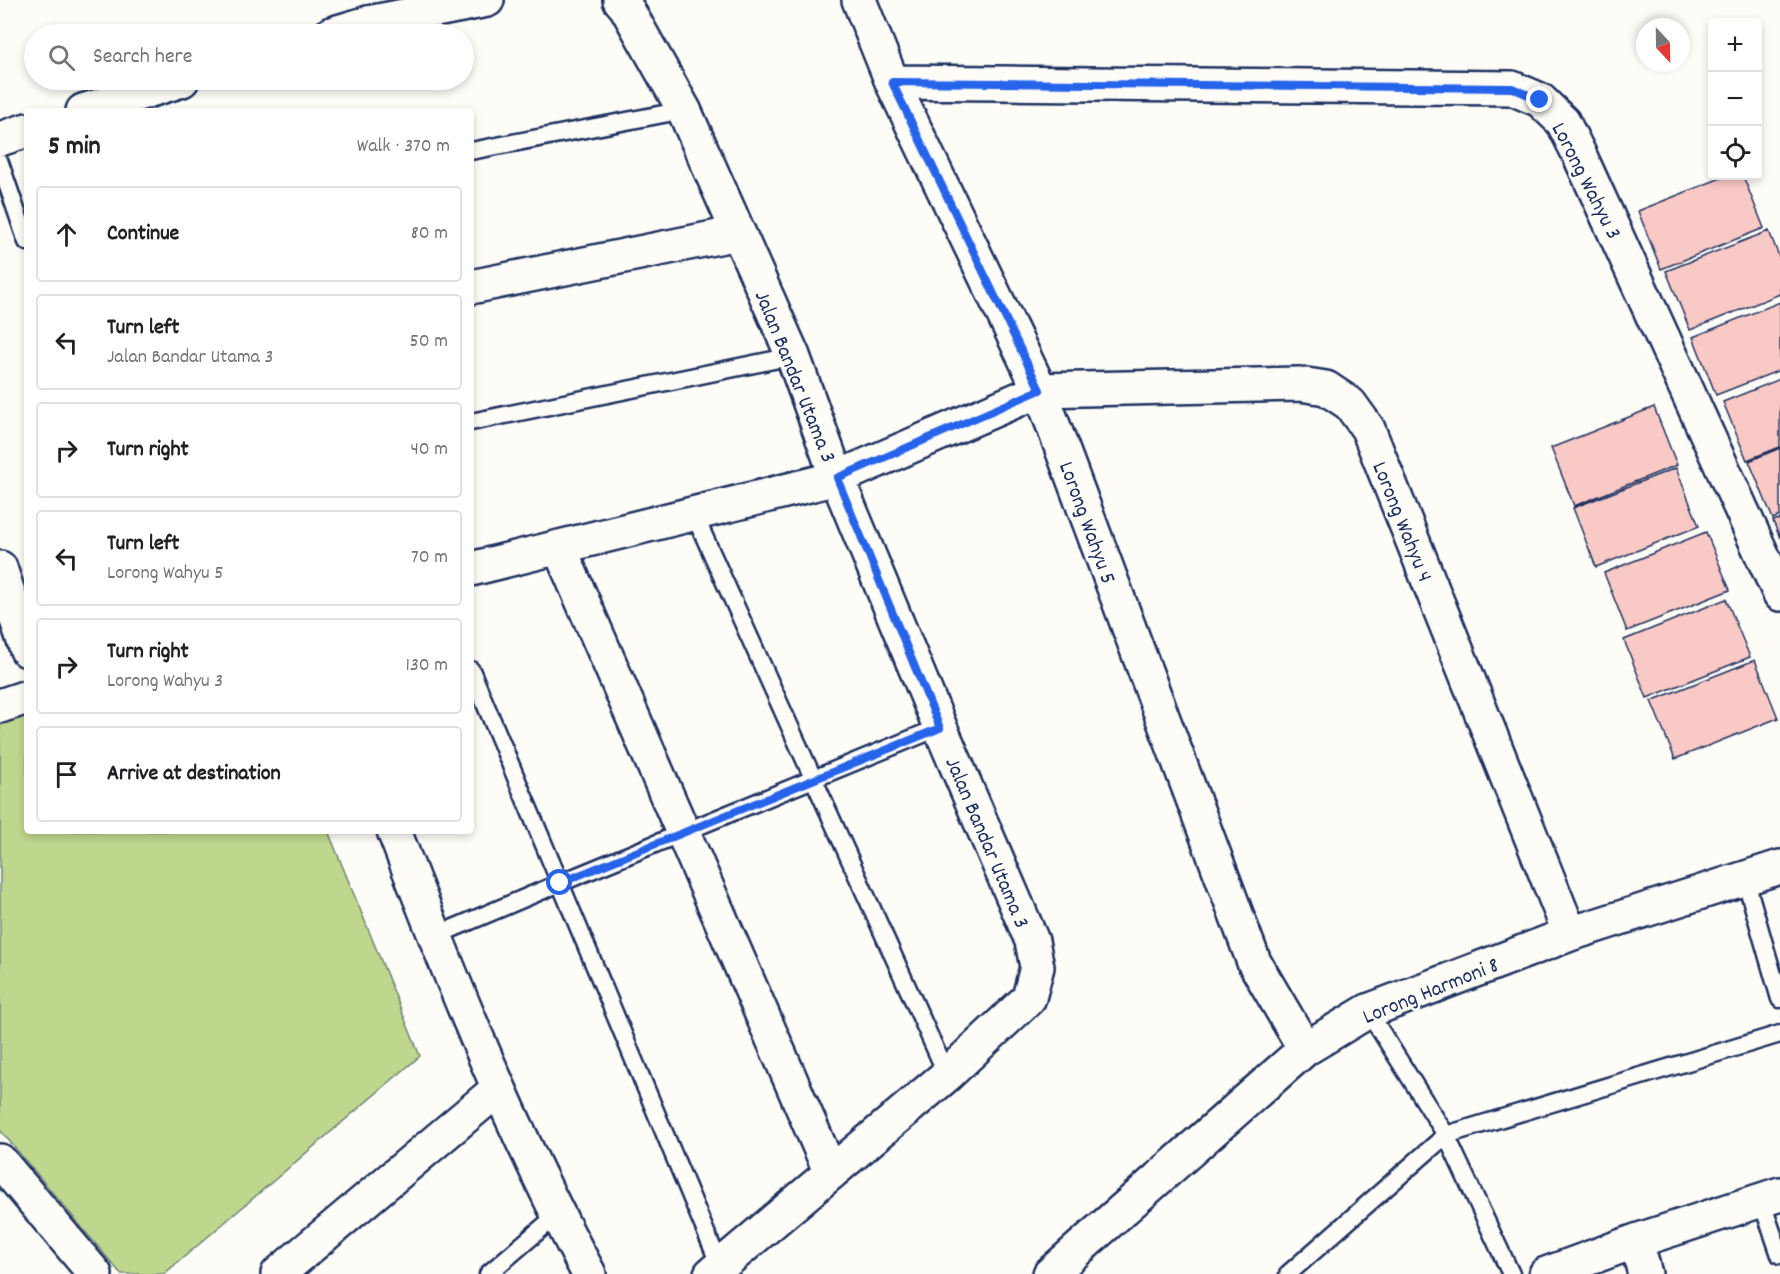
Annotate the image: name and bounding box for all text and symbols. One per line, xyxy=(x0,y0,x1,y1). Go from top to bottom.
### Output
north arrow xyxy=(1636,18,1690,72)
map controls xyxy=(1708,18,1762,180)
button: + xyxy=(1708,18,1762,72)
search box xyxy=(24,24,474,90)
icon: search xyxy=(45,41,78,74)
text: Search here xyxy=(93,42,192,73)
button: − xyxy=(1708,72,1762,126)
route end xyxy=(1526,86,1552,112)
street label: Lorong Wahyu 3 xyxy=(1542,118,1628,246)
button: locate xyxy=(1708,126,1762,180)
text: 5 min xyxy=(48,129,101,166)
text: Walk · 370 m xyxy=(357,133,450,161)
icon: ahead xyxy=(50,218,83,251)
text: Continue xyxy=(107,219,179,250)
text: 80 m xyxy=(411,220,448,248)
street label: Jalan Bandar Utama 3 xyxy=(745,287,842,468)
text: Turn left xyxy=(107,313,179,344)
icon: left xyxy=(50,326,83,359)
text: 50 m xyxy=(410,328,448,356)
text: Jalan Bandar Utama 3 xyxy=(107,344,273,372)
icon: right xyxy=(50,434,83,467)
text: Turn right xyxy=(107,435,189,466)
text: 40 m xyxy=(410,436,448,464)
street label: Lorong Wahyu 5 xyxy=(1049,458,1122,589)
street label: Lorong Wahyu 4 xyxy=(1363,458,1439,587)
text: Turn left xyxy=(107,529,179,560)
icon: left xyxy=(50,542,83,575)
text: 70 m xyxy=(411,544,448,572)
text: Lorong Wahyu 5 xyxy=(107,560,224,588)
text: Turn right xyxy=(107,637,189,668)
icon: right xyxy=(50,650,83,683)
text: 130 m xyxy=(406,652,448,680)
text: Lorong Wahyu 3 xyxy=(107,668,223,696)
street label: Jalan Bandar Utama 3 xyxy=(936,753,1036,934)
icon: arrive xyxy=(50,758,83,791)
text: Arrive at destination xyxy=(107,759,281,790)
route start xyxy=(546,869,572,895)
street label: Lorong Harmoni 8 xyxy=(1359,951,1504,1034)

